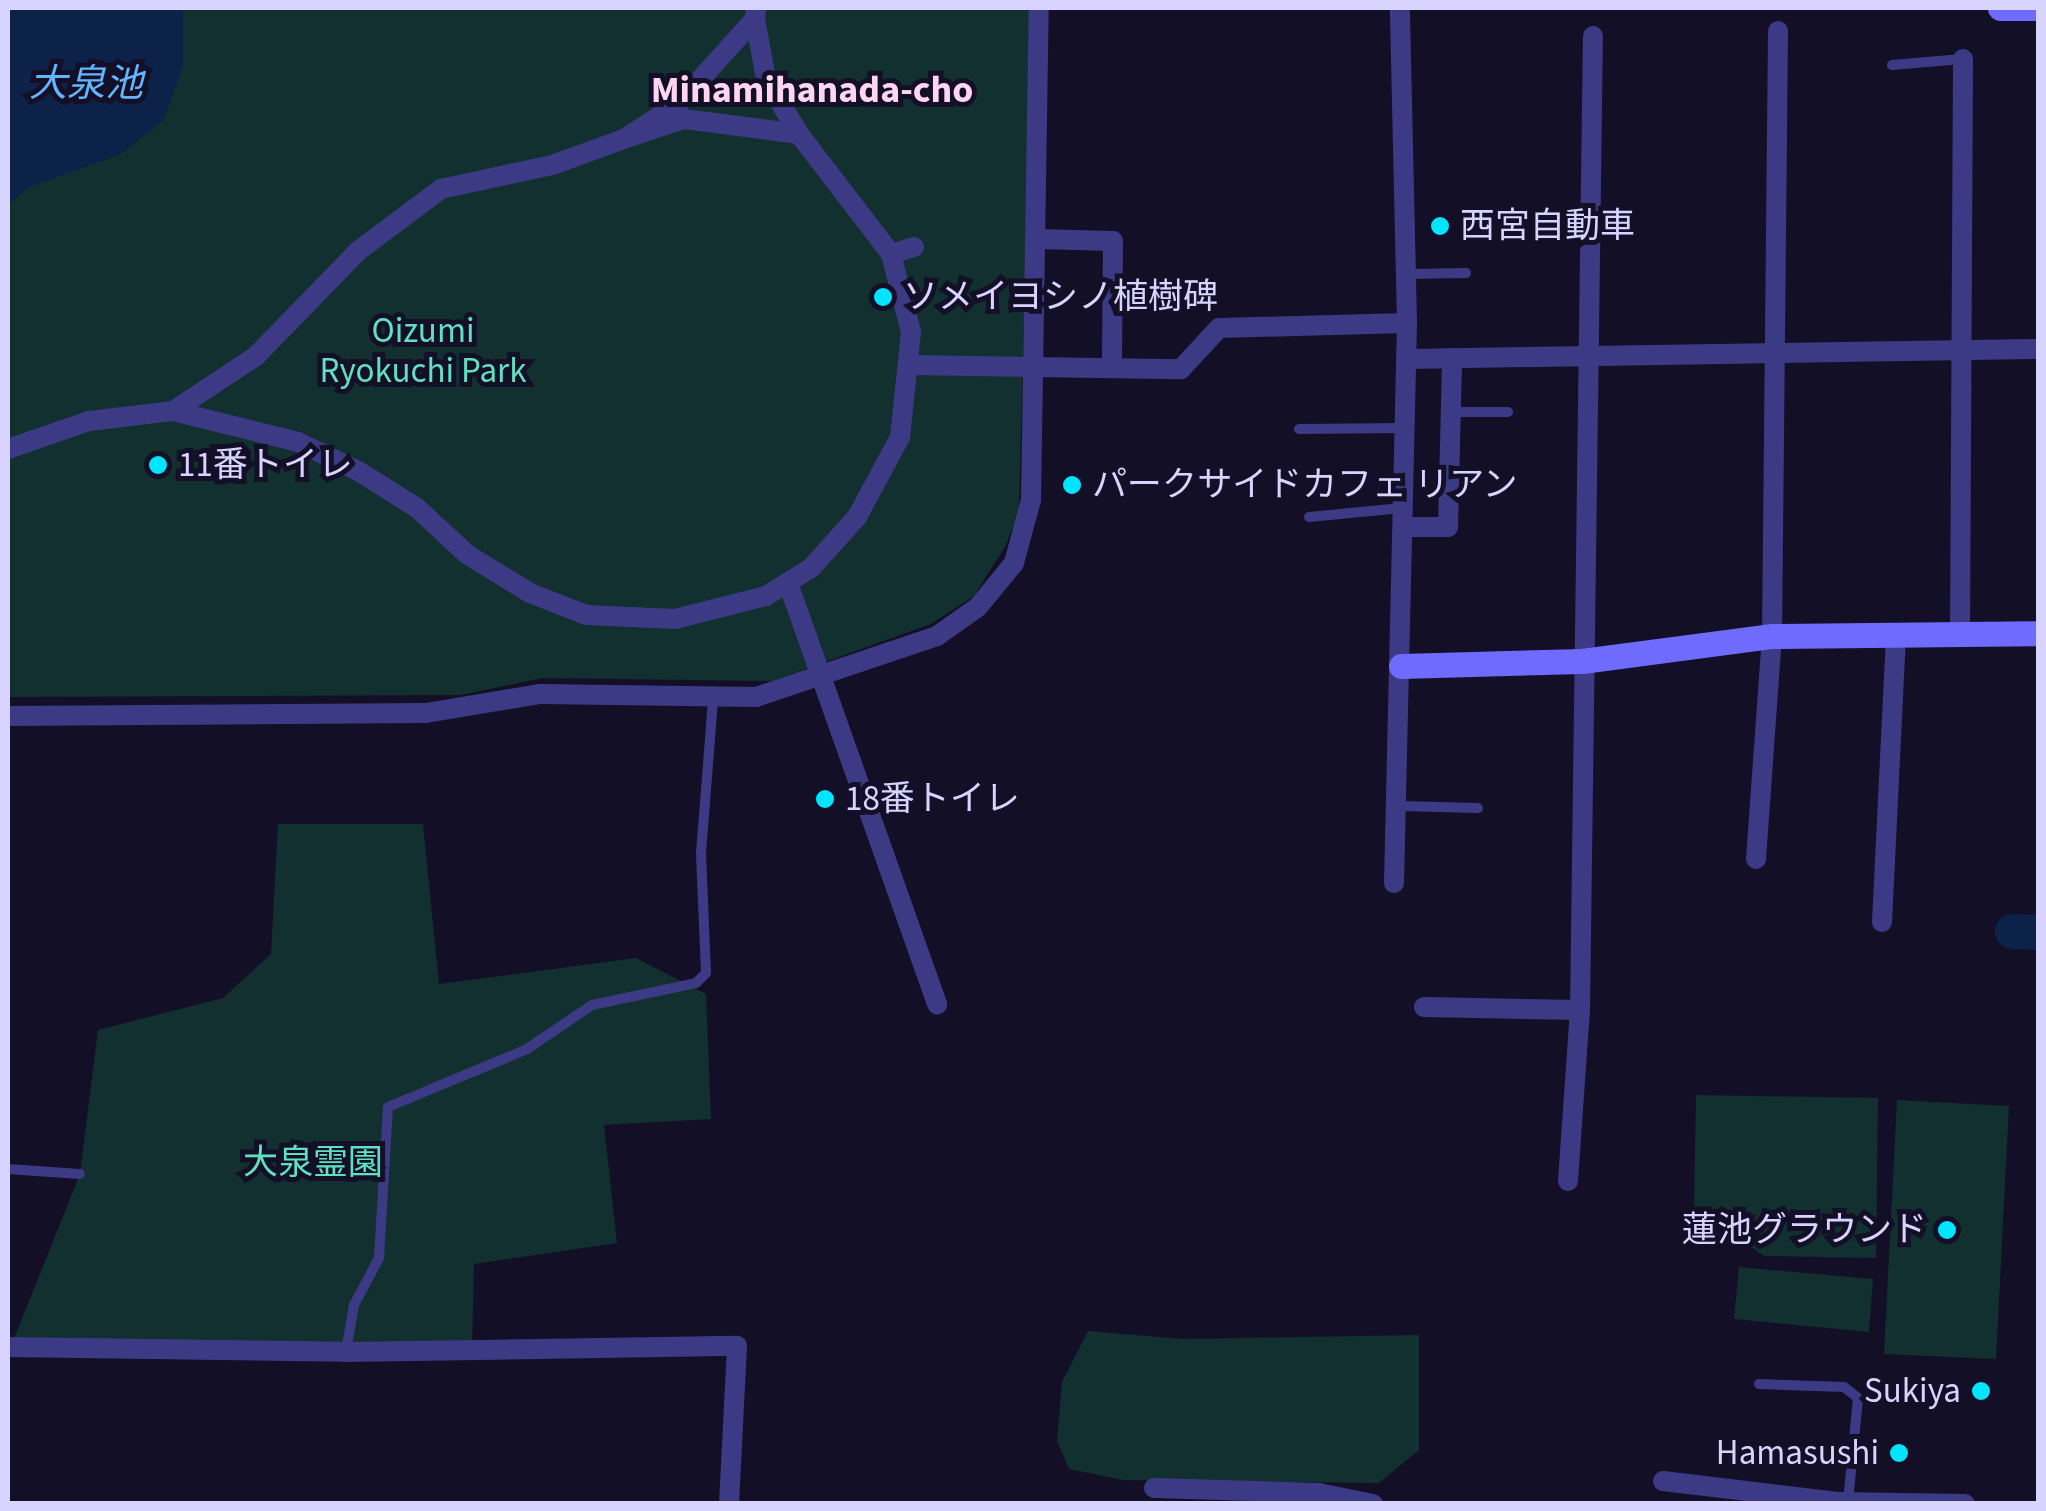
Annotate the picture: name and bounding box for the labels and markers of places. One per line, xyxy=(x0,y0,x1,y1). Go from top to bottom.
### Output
place label: 西宮自動車 xyxy=(1460,205,1635,247)
marker: 西宮自動車 xyxy=(1429,215,1451,237)
place label: ソメイヨシノ植樹碑 xyxy=(903,276,1218,318)
marker: ソメイヨシノ植樹碑 xyxy=(872,286,894,308)
place label: 11番トイレ xyxy=(178,444,353,486)
marker: 11番トイレ xyxy=(147,454,169,476)
place label: パークサイドカフェ リアン xyxy=(1092,464,1519,506)
marker: パークサイドカフェ リアン xyxy=(1061,474,1083,496)
place label: 18番トイレ xyxy=(845,778,1020,820)
marker: 18番トイレ xyxy=(814,788,836,810)
place label: 蓮池グラウンド xyxy=(1682,1209,1927,1251)
marker: 蓮池グラウンド xyxy=(1936,1219,1958,1241)
place label: Sukiya xyxy=(1864,1370,1961,1412)
marker: Sukiya xyxy=(1970,1380,1992,1402)
place label: Hamasushi xyxy=(1716,1432,1879,1474)
marker: Hamasushi xyxy=(1888,1442,1910,1464)

